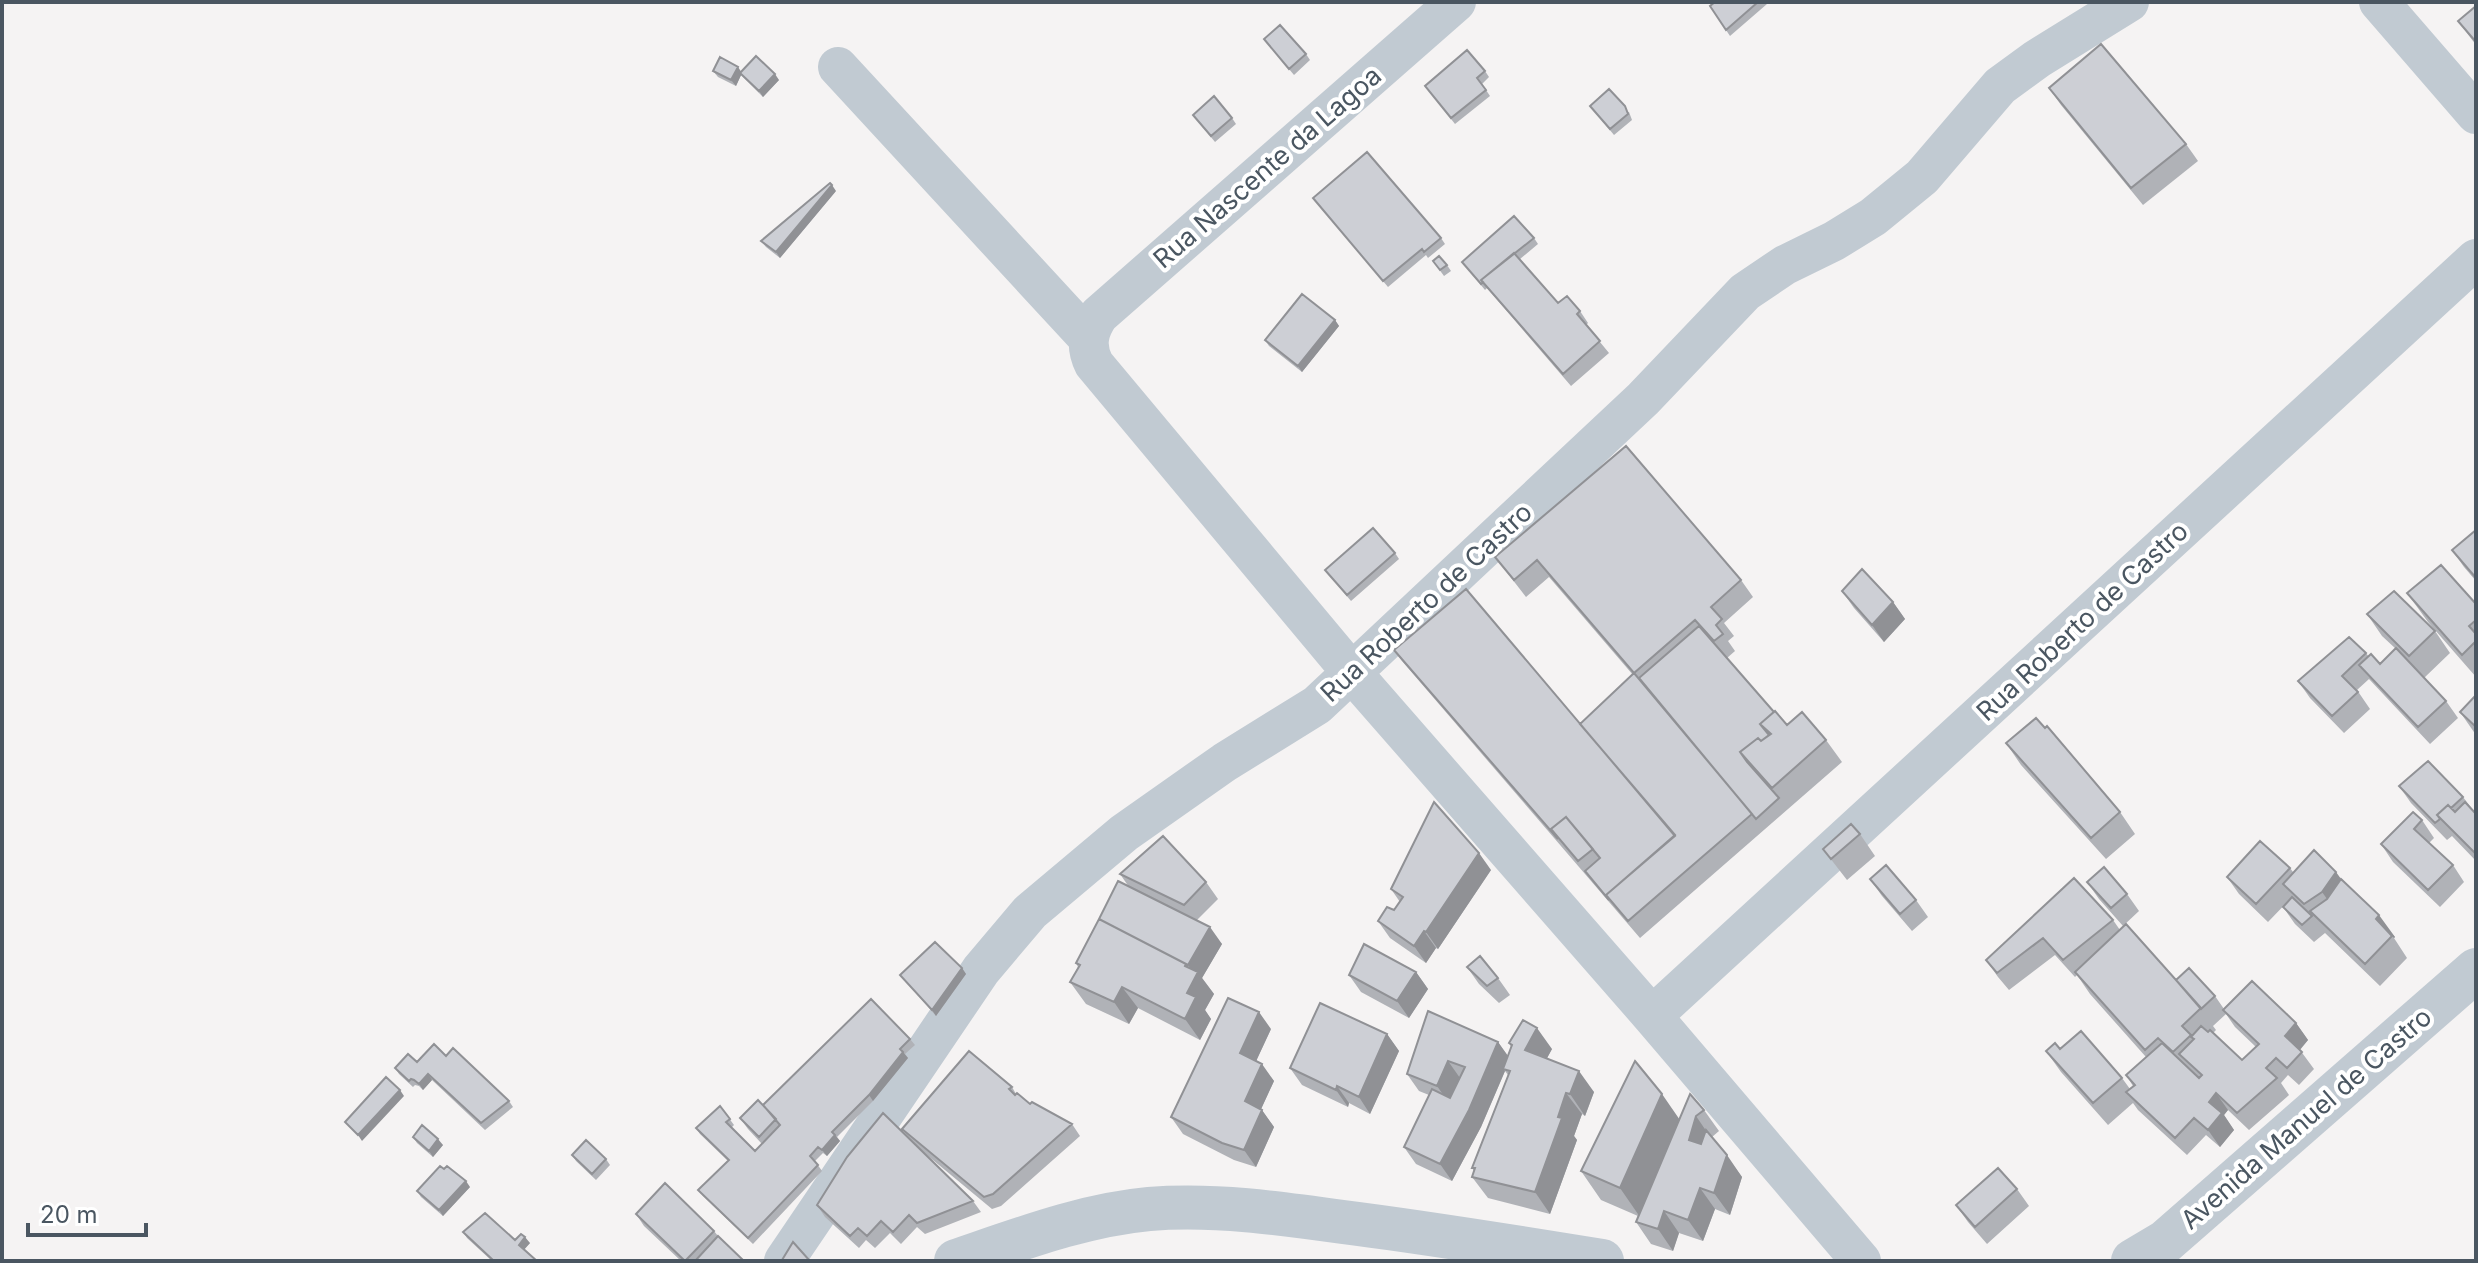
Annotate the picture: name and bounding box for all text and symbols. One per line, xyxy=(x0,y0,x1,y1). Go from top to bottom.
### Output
street label: Rua Nascente da Lagoa xyxy=(1147,60,1387,274)
street label: Rua Roberto de Castro xyxy=(1314,496,1538,708)
street label: Rua Roberto de Castro xyxy=(1970,515,2194,727)
street label: Avenida Manuel de Castro xyxy=(2174,1001,2438,1235)
scale bar xyxy=(28,1187,146,1237)
text: 20 m xyxy=(40,1200,98,1229)

